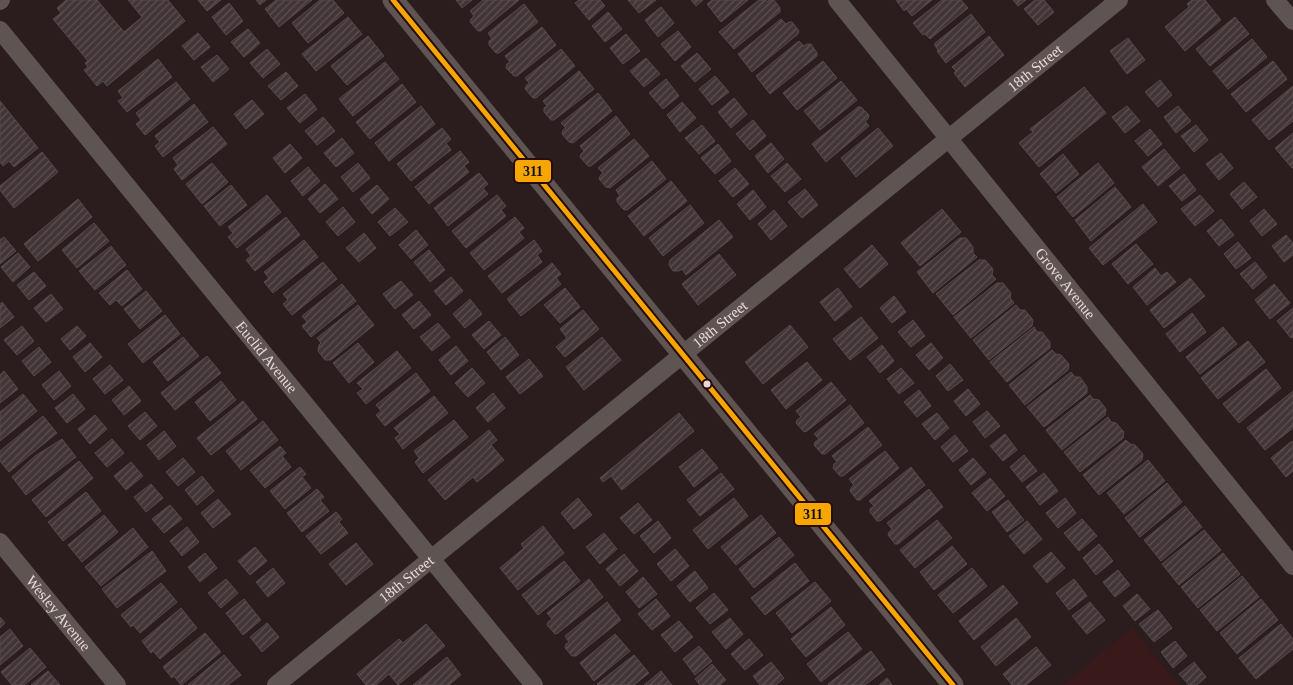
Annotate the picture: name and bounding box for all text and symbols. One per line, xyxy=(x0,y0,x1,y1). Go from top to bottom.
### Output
street label: 18th Street xyxy=(1005,41,1066,95)
line badge: 311 xyxy=(514,159,552,183)
text: 311 xyxy=(523,164,543,179)
street label: Grove Avenue xyxy=(1032,245,1099,322)
street label: 18th Street xyxy=(689,297,751,351)
street label: Euclid Avenue xyxy=(233,318,301,396)
unlabelled marker xyxy=(702,379,712,389)
line badge: 311 xyxy=(794,502,832,526)
text: 311 xyxy=(803,507,823,522)
street label: 18th Street xyxy=(376,552,437,606)
street label: Wesley Avenue xyxy=(23,572,94,654)

